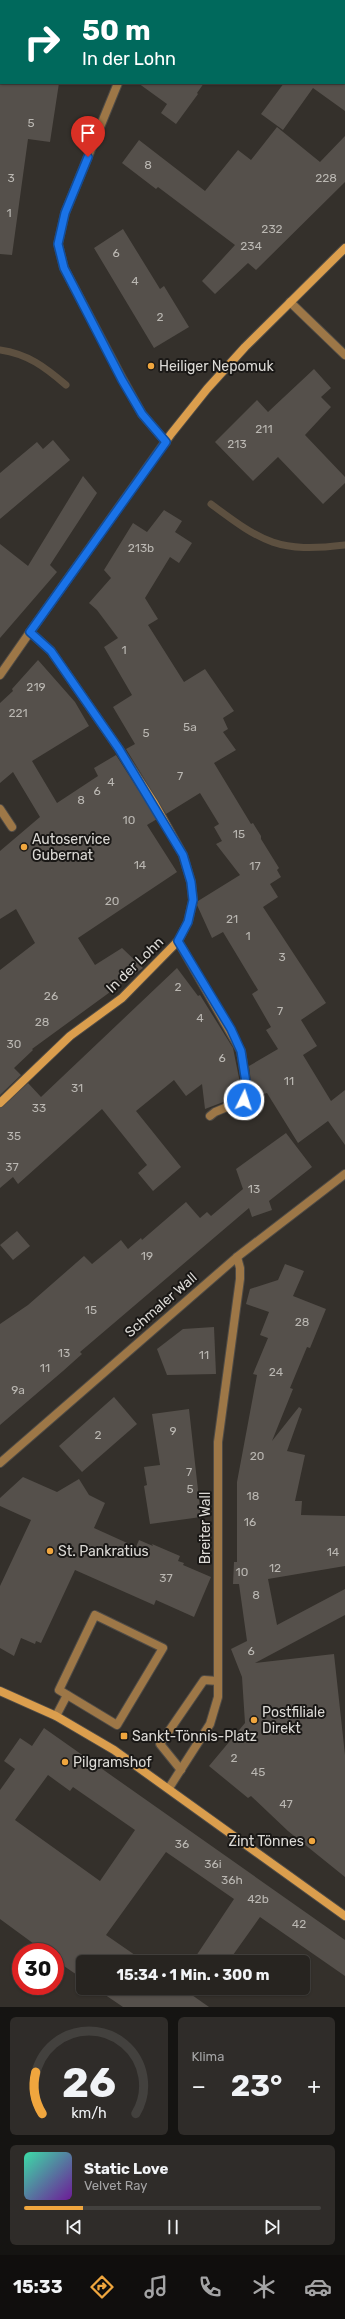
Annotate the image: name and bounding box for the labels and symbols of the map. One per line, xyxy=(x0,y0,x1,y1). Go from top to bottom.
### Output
house number: 5 xyxy=(27,116,35,130)
pin xyxy=(71,116,105,157)
house number: 8 xyxy=(144,158,152,172)
house number: 3 xyxy=(7,171,15,185)
house number: 228 xyxy=(315,171,337,185)
house number: 1 xyxy=(6,206,12,220)
house number: 232 xyxy=(261,222,283,236)
house number: 234 xyxy=(240,239,262,253)
house number: 6 xyxy=(112,246,120,260)
house number: 4 xyxy=(131,274,139,288)
house number: 2 xyxy=(156,310,164,324)
place label: Heiliger Nepomuk xyxy=(159,358,274,375)
marker: Heiliger Nepomuk xyxy=(146,361,156,371)
house number: 211 xyxy=(255,422,273,436)
house number: 213 xyxy=(227,437,247,451)
house number: 213b xyxy=(128,541,154,555)
house number: 1 xyxy=(121,643,127,657)
house number: 219 xyxy=(26,680,46,694)
house number: 221 xyxy=(8,706,28,720)
house number: 5a xyxy=(183,720,197,734)
house number: 5 xyxy=(142,726,150,740)
house number: 7 xyxy=(177,769,183,783)
house number: 4 xyxy=(107,775,115,789)
house number: 6 xyxy=(93,784,101,798)
house number: 8 xyxy=(77,793,85,807)
house number: 10 xyxy=(123,813,135,827)
house number: 15 xyxy=(233,827,245,841)
place label: Autoservice Gubernat xyxy=(32,831,110,864)
marker: Autoservice Gubernat xyxy=(19,842,29,852)
house number: 14 xyxy=(134,858,147,872)
house number: 17 xyxy=(249,859,261,873)
house number: 20 xyxy=(105,894,119,908)
house number: 21 xyxy=(226,912,238,926)
house number: 1 xyxy=(245,929,251,943)
street label: In der Lohn xyxy=(103,933,167,997)
house number: 3 xyxy=(278,950,286,964)
house number: 2 xyxy=(174,980,182,994)
house number: 26 xyxy=(44,989,58,1003)
house number: 7 xyxy=(277,1004,283,1018)
house number: 4 xyxy=(196,1011,204,1025)
house number: 28 xyxy=(35,1015,49,1029)
house number: 30 xyxy=(7,1037,21,1051)
house number: 6 xyxy=(218,1051,226,1065)
house number: 11 xyxy=(284,1074,294,1088)
position arrow xyxy=(223,1079,265,1121)
house number: 31 xyxy=(71,1081,83,1095)
house number: 33 xyxy=(32,1101,46,1115)
house number: 35 xyxy=(7,1129,21,1143)
house number: 37 xyxy=(5,1160,19,1174)
house number: 13 xyxy=(248,1182,260,1196)
house number: 19 xyxy=(141,1249,153,1263)
street label: Schmaler Wall xyxy=(121,1269,201,1341)
house number: 15 xyxy=(85,1303,97,1317)
house number: 28 xyxy=(295,1315,309,1329)
house number: 13 xyxy=(58,1346,70,1360)
house number: 11 xyxy=(199,1348,209,1362)
house number: 11 xyxy=(40,1361,50,1375)
house number: 24 xyxy=(269,1365,284,1379)
house number: 9a xyxy=(11,1383,25,1397)
house number: 9 xyxy=(169,1424,177,1438)
house number: 2 xyxy=(94,1428,102,1442)
house number: 20 xyxy=(250,1449,264,1463)
house number: 7 xyxy=(186,1465,192,1479)
house number: 5 xyxy=(186,1482,194,1496)
house number: 18 xyxy=(247,1489,259,1503)
street label: Breiter Wall xyxy=(197,1492,214,1564)
house number: 16 xyxy=(244,1515,256,1529)
place label: St. Pankratius xyxy=(58,1543,149,1560)
house number: 14 xyxy=(327,1545,340,1559)
marker: St. Pankratius xyxy=(45,1546,55,1556)
house number: 12 xyxy=(269,1561,281,1575)
house number: 10 xyxy=(236,1565,248,1579)
house number: 37 xyxy=(159,1571,173,1585)
house number: 8 xyxy=(252,1588,260,1602)
house number: 6 xyxy=(247,1644,255,1658)
place label: Postfiliale Direkt xyxy=(262,1704,325,1737)
marker: Postfiliale Direkt xyxy=(249,1715,259,1725)
place label: Sankt-Tönnis-Platz xyxy=(132,1728,257,1745)
marker: Sankt-Tönnis-Platz xyxy=(119,1731,129,1741)
house number: 2 xyxy=(230,1751,238,1765)
place label: Pilgramshof xyxy=(73,1754,152,1771)
marker: Pilgramshof xyxy=(60,1757,70,1767)
house number: 45 xyxy=(251,1765,265,1779)
house number: 47 xyxy=(279,1797,293,1811)
place label: Zint Tönnes xyxy=(229,1833,304,1850)
marker: Zint Tönnes xyxy=(307,1836,317,1846)
house number: 36 xyxy=(175,1837,189,1851)
house number: 36i xyxy=(204,1857,222,1871)
house number: 36h xyxy=(221,1873,243,1887)
house number: 42b xyxy=(247,1892,269,1906)
house number: 42 xyxy=(292,1917,306,1931)
speed limit sign: 30 xyxy=(12,1943,64,1995)

